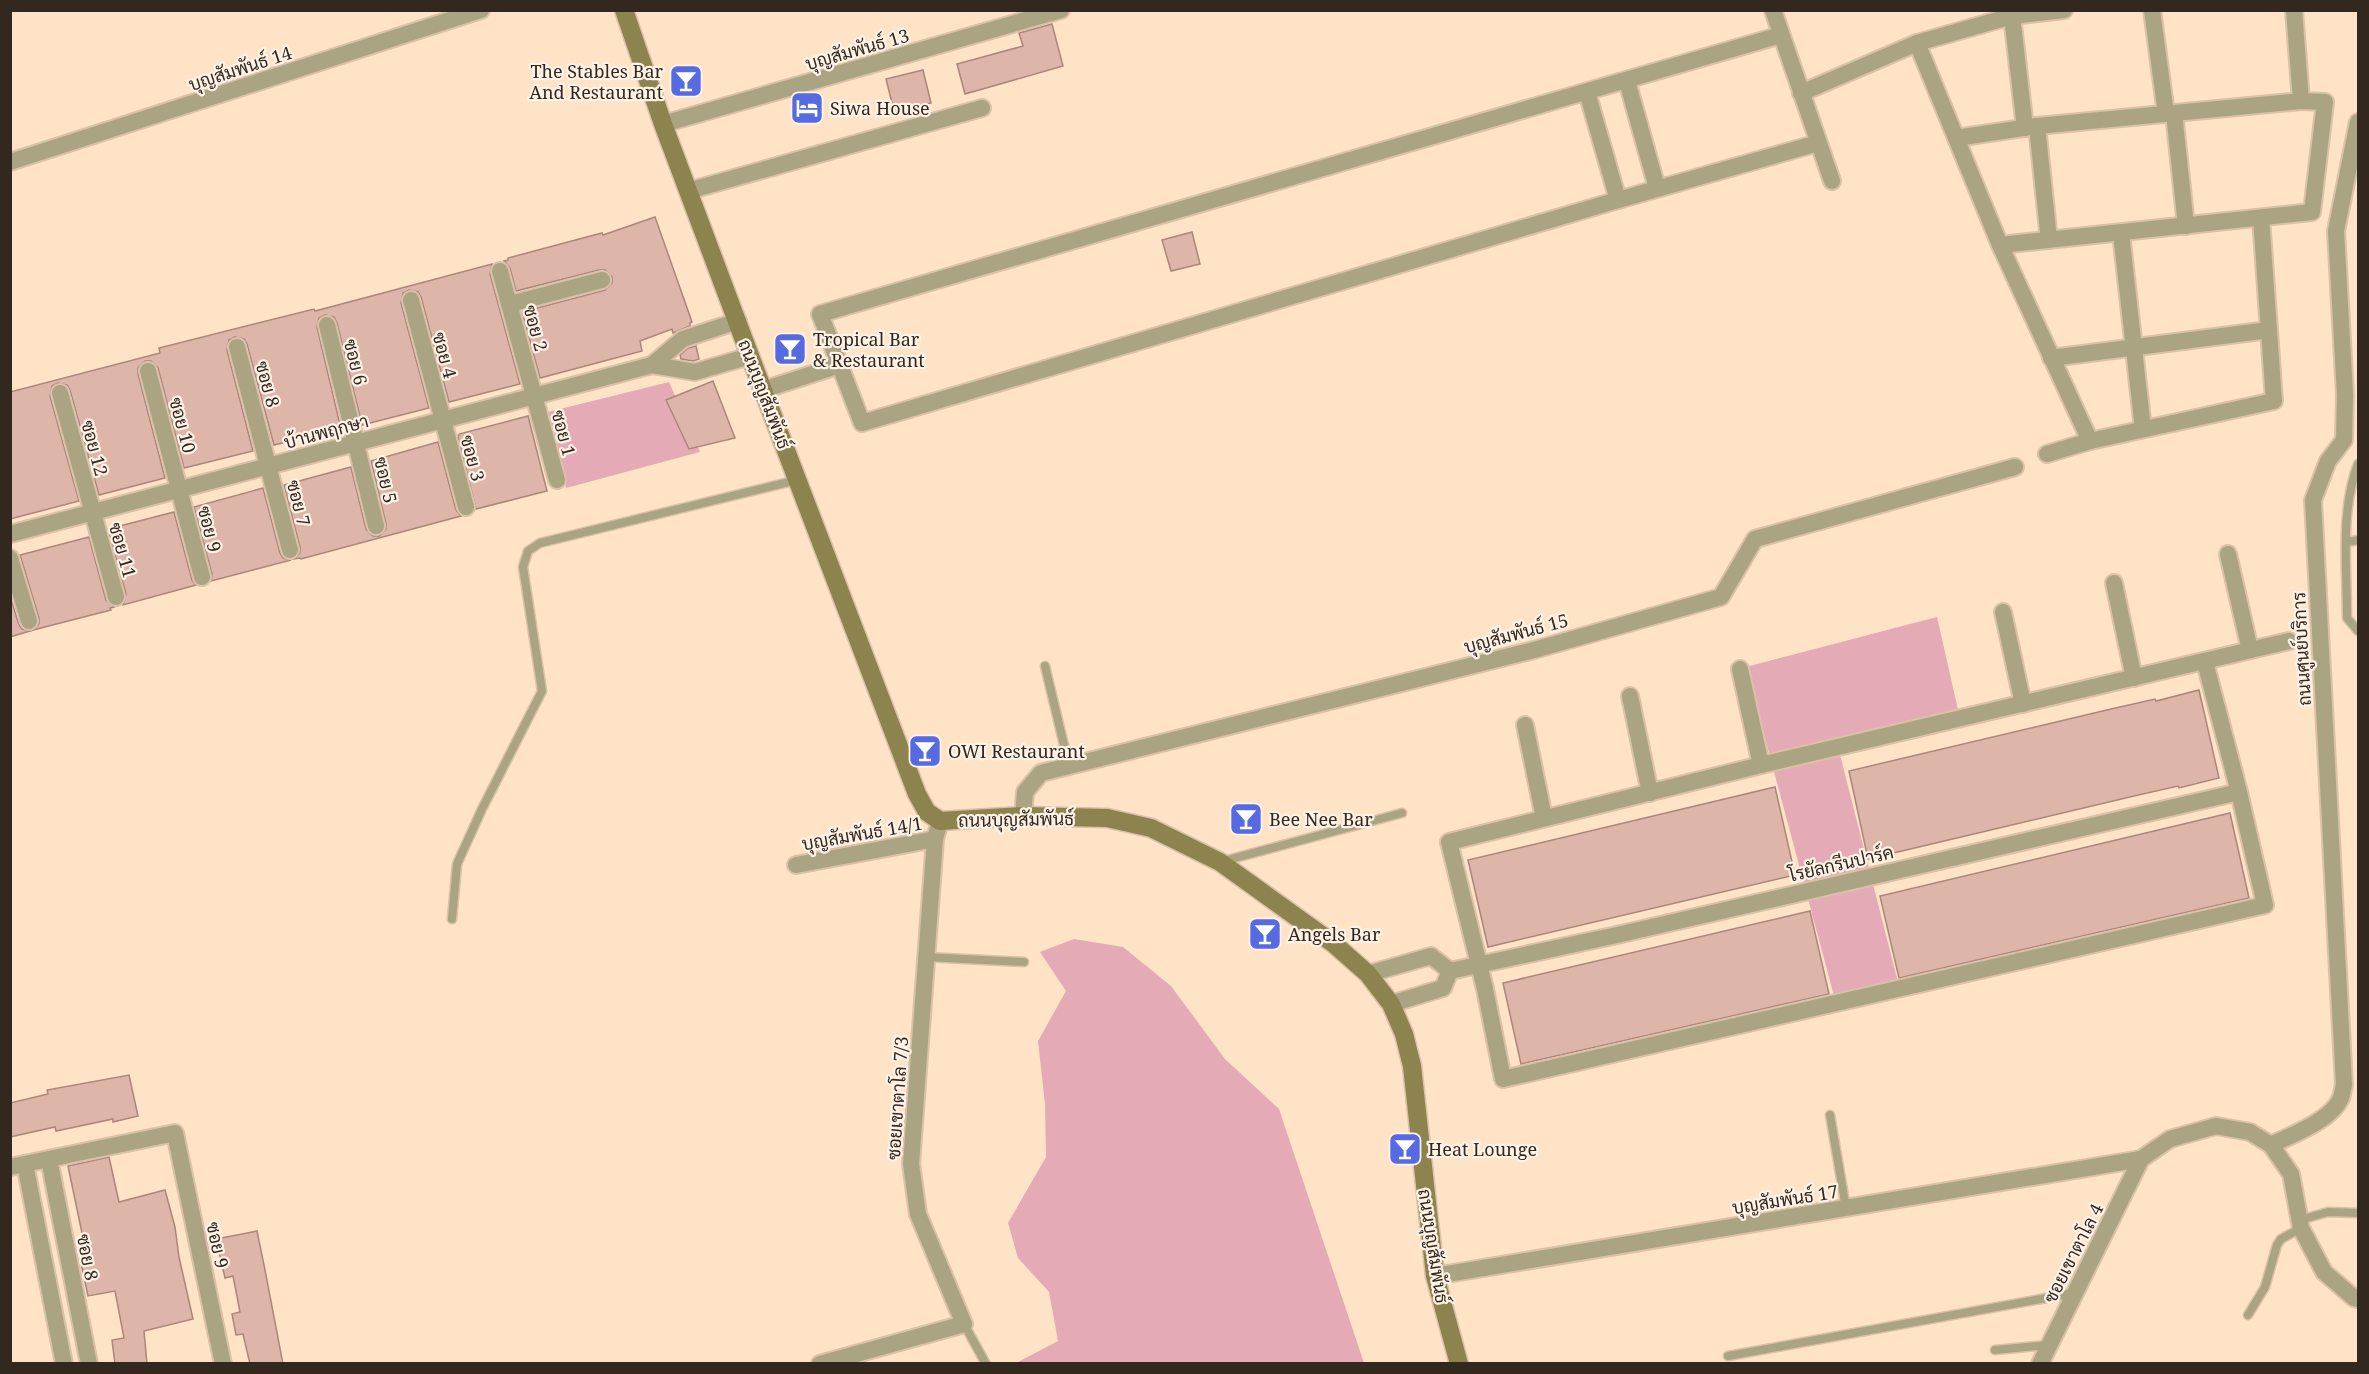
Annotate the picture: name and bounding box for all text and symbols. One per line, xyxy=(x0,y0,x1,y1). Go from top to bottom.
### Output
street label: บุญสัมพันธ์ 13 xyxy=(802,23,912,76)
street label: บุญสัมพันธ์ 14 xyxy=(185,40,295,97)
place label: The Stables Bar And Restaurant xyxy=(529,59,664,104)
bar icon: The Stables Bar And Restaurant xyxy=(668,63,704,99)
hotel icon: Siwa House xyxy=(789,90,825,126)
place label: Siwa House xyxy=(830,96,930,120)
street label: ซอย 2 xyxy=(518,302,554,354)
place label: Tropical Bar & Restaurant xyxy=(813,327,925,372)
street label: ซอย 4 xyxy=(427,329,463,381)
bar icon: Tropical Bar & Restaurant xyxy=(772,331,808,367)
street label: ซอย 6 xyxy=(339,336,373,388)
street label: ถนนบุญสัมพันธ์ xyxy=(732,336,797,453)
street label: ซอย 8 xyxy=(250,358,286,410)
street label: ซอย 10 xyxy=(164,394,202,456)
street label: ซอย 1 xyxy=(546,407,582,459)
street label: บ้านพฤกษา xyxy=(281,408,371,454)
street label: ซอย 12 xyxy=(76,417,114,479)
street label: ซอย 3 xyxy=(455,432,491,484)
street label: ซอย 5 xyxy=(369,455,403,505)
street label: ซอย 7 xyxy=(282,477,316,529)
street label: ซอย 9 xyxy=(193,503,227,555)
street label: ซอย 11 xyxy=(104,519,142,581)
street label: ถนนศูนย์บริการ xyxy=(2286,591,2318,707)
street label: บุญสัมพันธ์ 15 xyxy=(1461,608,1571,659)
bar icon: OWI Restaurant xyxy=(907,733,943,769)
place label: OWI Restaurant xyxy=(948,739,1085,763)
bar icon: Bee Nee Bar xyxy=(1228,801,1264,837)
street label: ถนนบุญสัมพันธ์ xyxy=(958,806,1074,833)
place label: Bee Nee Bar xyxy=(1269,807,1373,831)
street label: บุญสัมพันธ์ 14/1 xyxy=(800,811,924,856)
street label: โรยัลกรีนปาร์ค xyxy=(1785,839,1896,887)
bar icon: Angels Bar xyxy=(1247,916,1283,952)
place label: Angels Bar xyxy=(1288,922,1381,946)
street label: ซอยเขาตาโล 7/3 xyxy=(881,1035,913,1161)
bar icon: Heat Lounge xyxy=(1387,1131,1423,1167)
place label: Heat Lounge xyxy=(1428,1137,1537,1161)
street label: บุญสัมพันธ์ 17 xyxy=(1730,1179,1840,1220)
street label: ถนนบุญสัมพันธ์ xyxy=(1412,1187,1455,1305)
street label: ซอยเขาตาโล 4 xyxy=(2038,1199,2108,1307)
street label: ซอย 9 xyxy=(201,1220,235,1270)
street label: ซอย 8 xyxy=(72,1232,104,1282)

